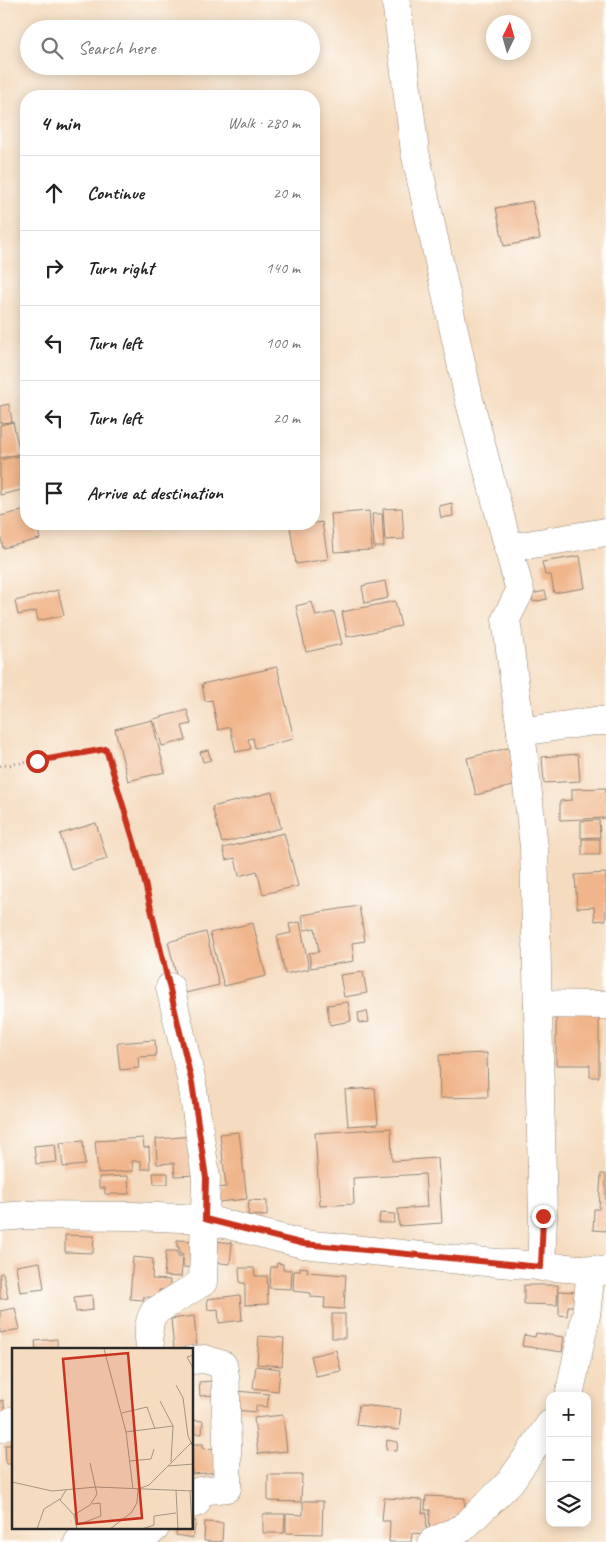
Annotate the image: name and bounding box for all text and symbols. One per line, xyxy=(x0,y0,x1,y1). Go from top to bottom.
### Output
north arrow xyxy=(486,15,531,60)
search box xyxy=(20,20,320,75)
icon: search xyxy=(38,34,66,62)
text: Search here xyxy=(78,36,155,60)
text: 4 min xyxy=(40,110,80,136)
text: Walk · 280 m xyxy=(228,113,300,133)
icon: ahead xyxy=(40,179,68,207)
text: Continue xyxy=(87,181,144,205)
text: 20 m xyxy=(273,183,300,203)
icon: right xyxy=(40,254,68,282)
text: Turn right xyxy=(87,256,154,280)
text: 140 m xyxy=(266,258,300,278)
icon: left xyxy=(40,329,68,357)
text: Turn left xyxy=(87,331,142,355)
text: 100 m xyxy=(266,333,300,353)
icon: left xyxy=(40,404,68,432)
text: Turn left xyxy=(87,406,142,430)
text: 20 m xyxy=(273,408,300,428)
icon: arrive xyxy=(40,479,68,507)
text: Arrive at destination xyxy=(87,481,223,505)
route start xyxy=(26,750,49,773)
route end xyxy=(532,1205,555,1228)
inset map xyxy=(12,1348,194,1530)
map controls xyxy=(546,1392,591,1527)
button: + xyxy=(546,1392,591,1437)
button: − xyxy=(546,1437,591,1482)
button: layers xyxy=(546,1482,591,1527)

